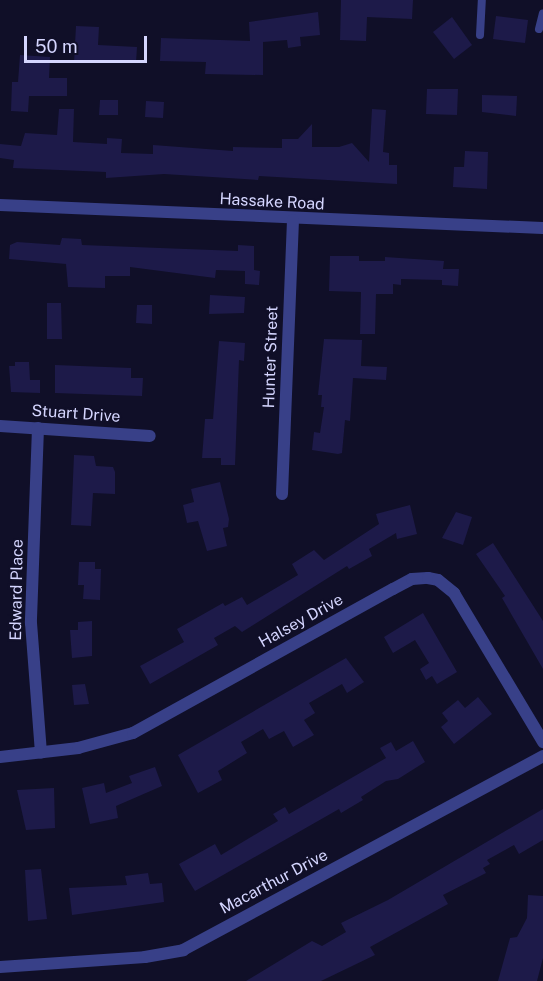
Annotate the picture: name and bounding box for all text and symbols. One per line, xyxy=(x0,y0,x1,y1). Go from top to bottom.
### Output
scale bar xyxy=(27,24,150,62)
text: 50 m xyxy=(35,36,78,57)
street label: Hassake Road xyxy=(219,190,325,214)
street label: Hunter Street xyxy=(260,305,282,409)
street label: Stuart Drive xyxy=(31,401,121,427)
street label: Edward Place xyxy=(7,539,27,641)
street label: Halsey Drive xyxy=(255,590,347,652)
street label: Macarthur Drive xyxy=(217,845,331,919)

